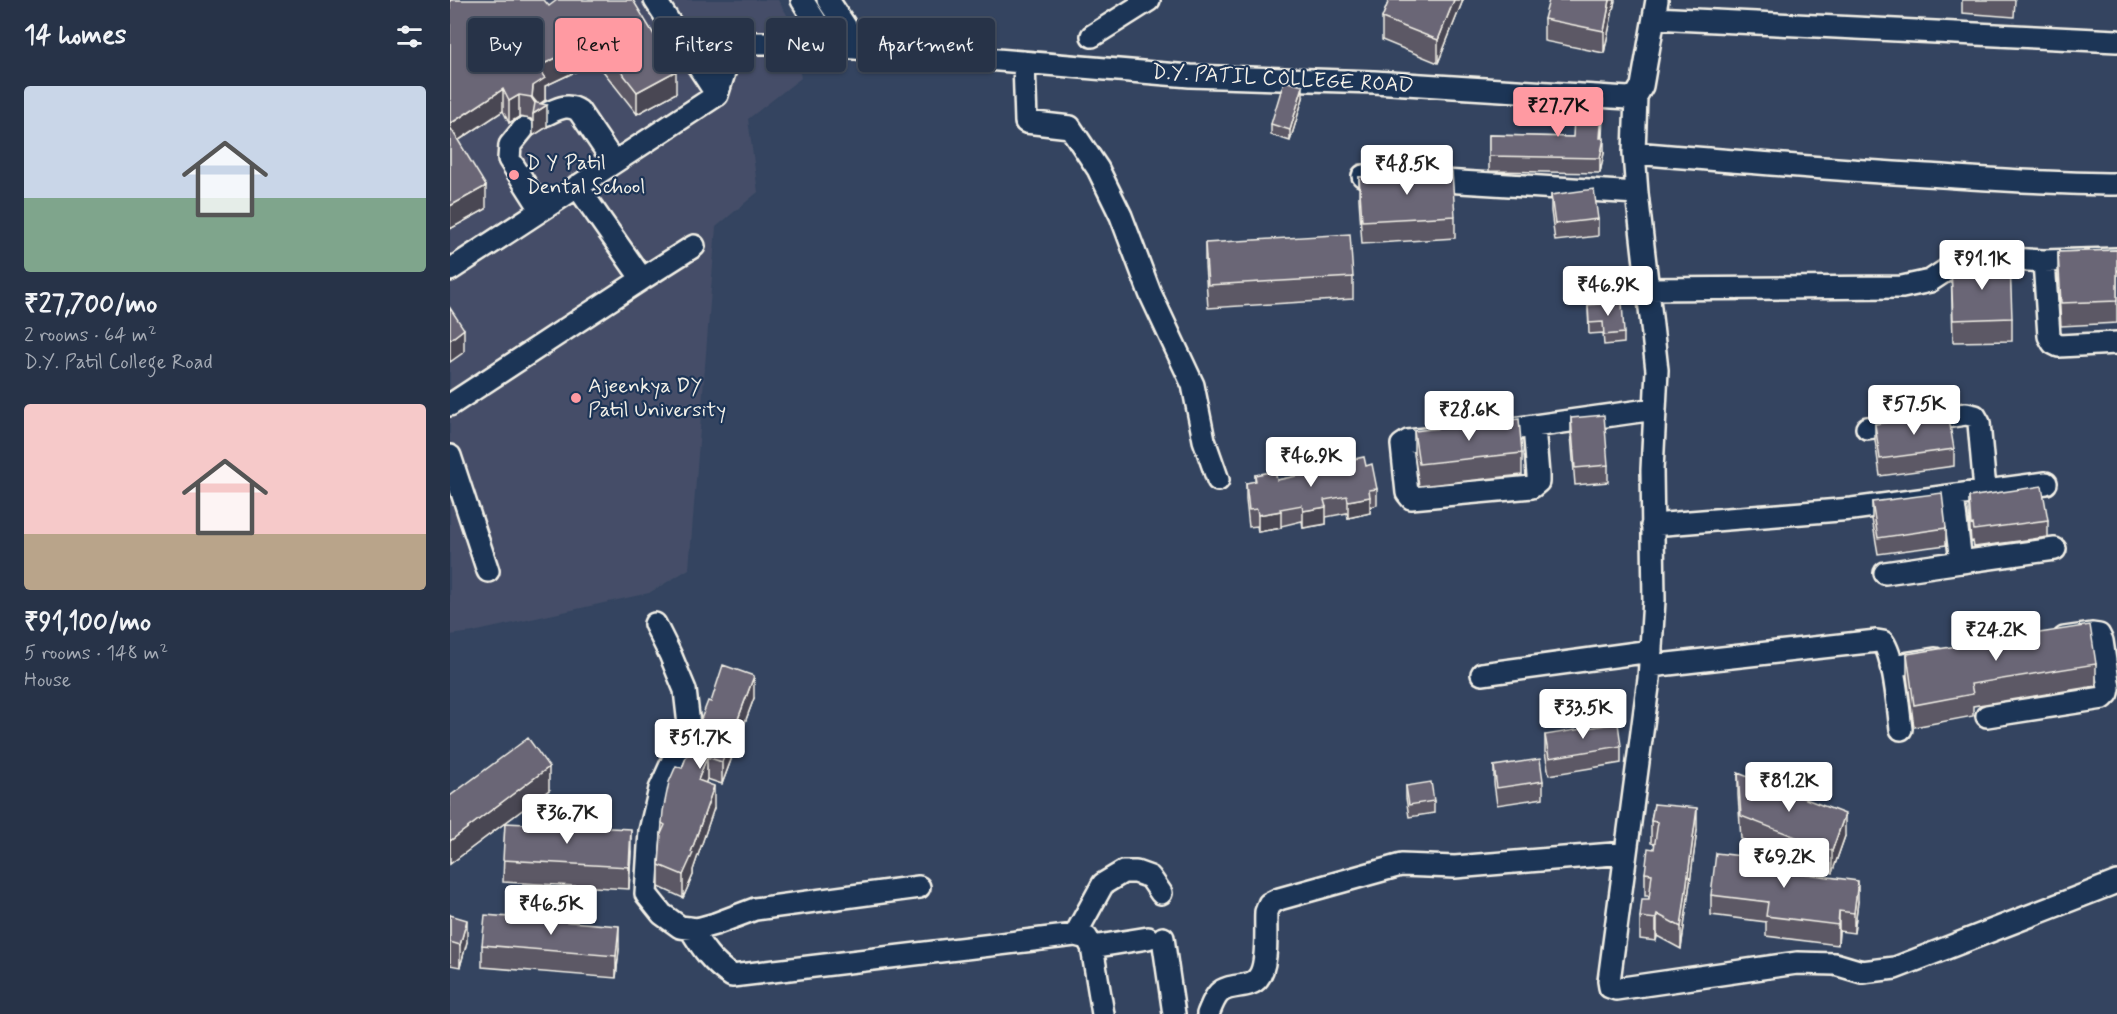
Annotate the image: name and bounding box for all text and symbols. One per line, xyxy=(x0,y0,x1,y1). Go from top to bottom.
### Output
chip: Buy xyxy=(468,18,543,72)
chip: Rent xyxy=(555,18,642,72)
chip: Filters xyxy=(654,18,754,72)
chip: New xyxy=(766,18,846,72)
chip: Apartment xyxy=(858,18,995,72)
text: 14 homes xyxy=(24,19,126,53)
icon: filters xyxy=(393,20,426,53)
street label: D.Y. PATIL COLLEGE ROAD xyxy=(1151,58,1415,100)
pin: ₹27.7K xyxy=(1509,87,1607,138)
text: ₹27.7K xyxy=(1527,93,1589,120)
icon: home xyxy=(171,125,279,233)
pin: ₹48.5K xyxy=(1358,145,1456,196)
place label: D Y Patil Dental School xyxy=(526,149,646,201)
text: ₹48.5K xyxy=(1375,151,1439,178)
marker: D Y Patil Dental School xyxy=(507,168,521,182)
pin: ₹91.1K xyxy=(1933,240,2031,291)
text: ₹91.1K xyxy=(1953,246,2011,273)
pin: ₹46.9K xyxy=(1559,266,1657,317)
text: ₹46.9K xyxy=(1577,272,1639,299)
text: ₹27,700/mo xyxy=(24,288,157,322)
text: 2 rooms · 64 m² xyxy=(24,322,157,349)
text: D.Y. Patil College Road xyxy=(24,349,213,376)
place label: Ajeenkya DY Patil University xyxy=(588,372,726,424)
pin: ₹57.5K xyxy=(1865,385,1963,436)
marker: Ajeenkya DY Patil University xyxy=(569,391,583,405)
pin: ₹28.6K xyxy=(1420,391,1518,442)
text: ₹57.5K xyxy=(1882,391,1946,418)
text: ₹28.6K xyxy=(1439,397,1499,424)
pin: ₹46.9K xyxy=(1262,437,1360,488)
icon: home xyxy=(171,443,279,551)
text: ₹46.9K xyxy=(1280,443,1342,470)
text: ₹91,100/mo xyxy=(24,606,151,640)
pin: ₹24.2K xyxy=(1947,611,2045,662)
text: ₹24.2K xyxy=(1965,617,2027,644)
text: 5 rooms · 148 m² xyxy=(24,640,168,667)
text: House xyxy=(24,667,71,694)
pin: ₹33.5K xyxy=(1534,689,1632,740)
text: ₹33.5K xyxy=(1553,695,1613,722)
pin: ₹51.7K xyxy=(651,719,749,770)
text: ₹51.7K xyxy=(669,725,731,752)
pin: ₹81.2K xyxy=(1740,762,1838,813)
text: ₹81.2K xyxy=(1759,768,1819,795)
pin: ₹36.7K xyxy=(518,794,616,845)
text: ₹36.7K xyxy=(536,800,598,827)
pin: ₹69.2K xyxy=(1735,838,1833,889)
text: ₹69.2K xyxy=(1753,844,1815,871)
pin: ₹46.5K xyxy=(502,885,600,936)
text: ₹46.5K xyxy=(519,891,583,918)

